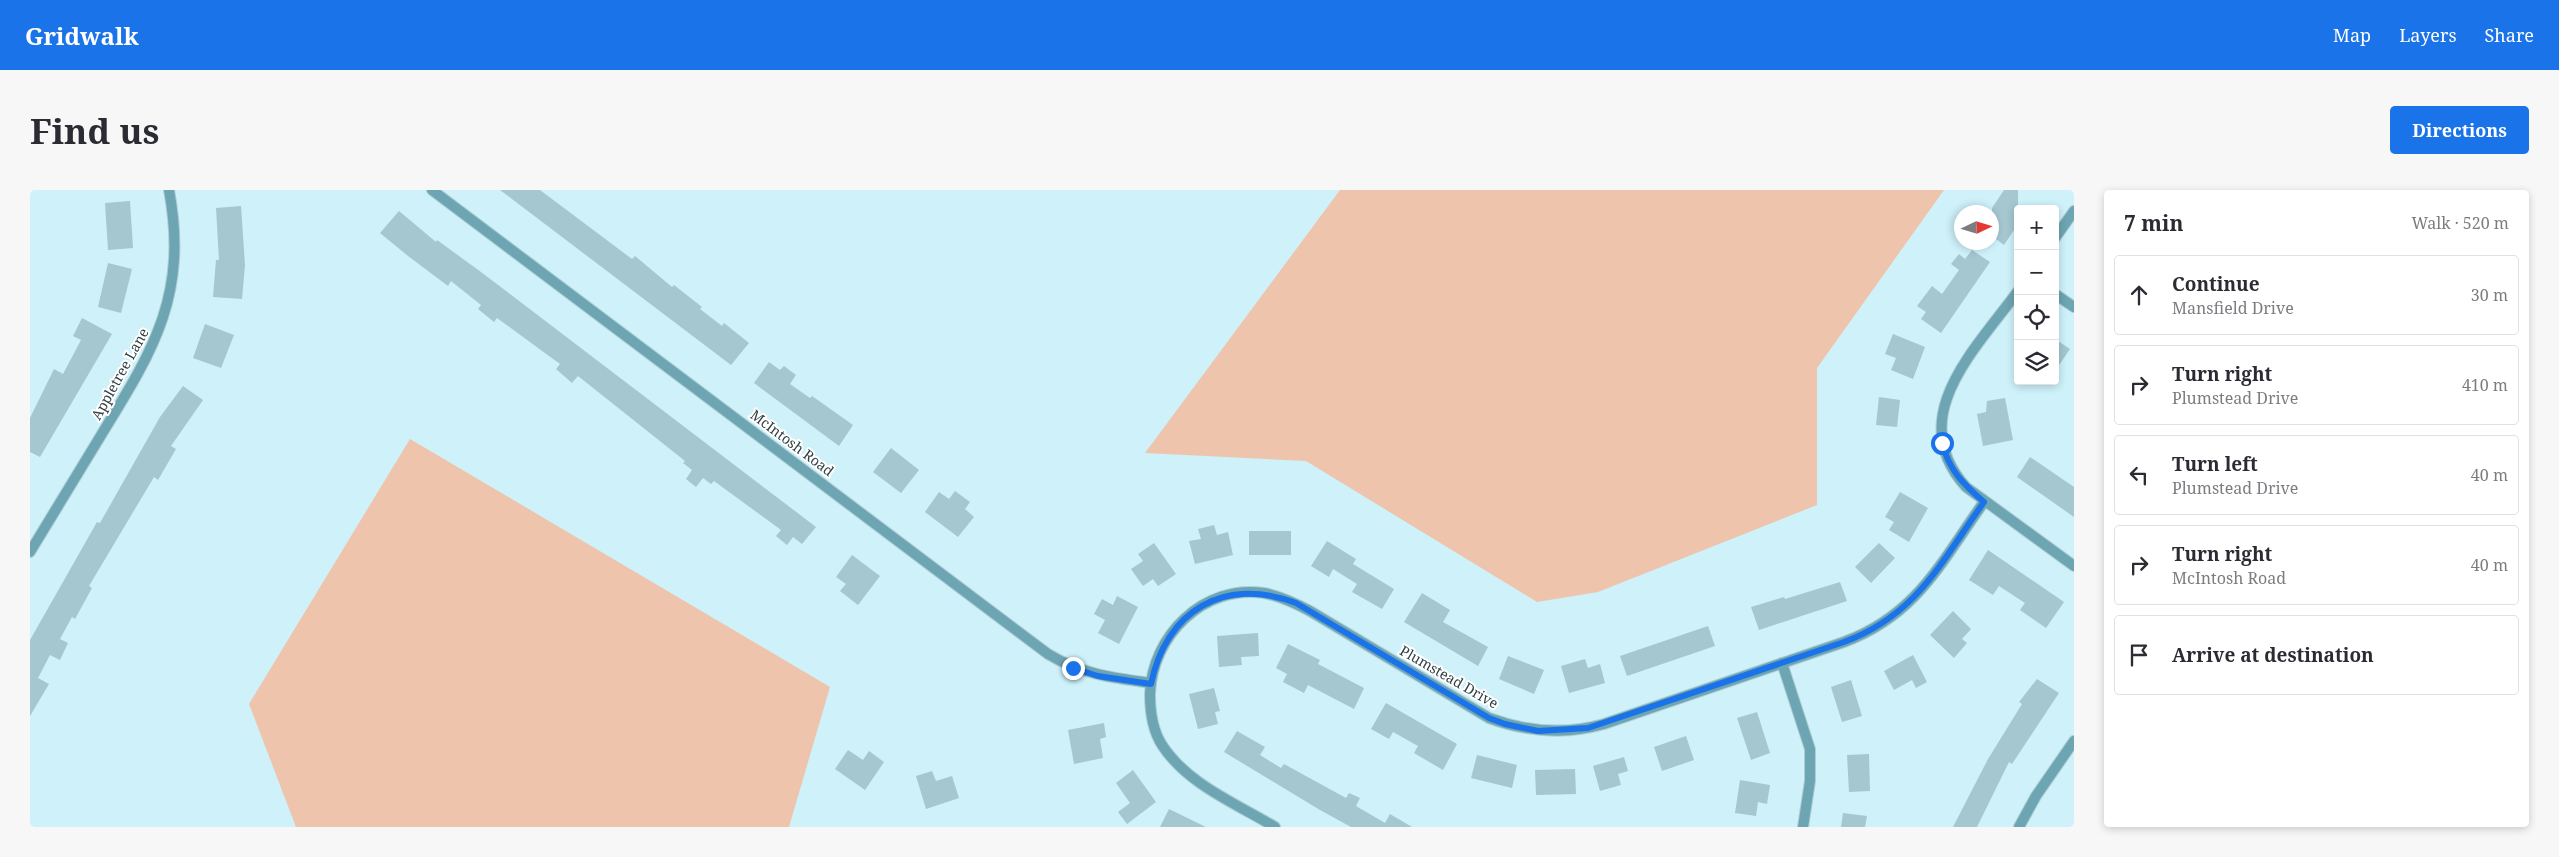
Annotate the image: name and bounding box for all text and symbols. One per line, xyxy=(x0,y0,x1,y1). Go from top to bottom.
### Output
text: Gridwalk xyxy=(25,19,139,52)
text: Map xyxy=(2333,23,2371,47)
text: Layers xyxy=(2399,23,2457,47)
text: Share xyxy=(2485,23,2534,47)
button: Directions xyxy=(2390,106,2529,154)
text: Find us xyxy=(30,107,159,154)
north arrow xyxy=(1954,205,1999,250)
map controls xyxy=(2014,205,2059,385)
button: + xyxy=(2014,205,2059,250)
text: 7 min xyxy=(2124,209,2183,237)
text: Walk · 520 m xyxy=(2412,212,2509,234)
button: − xyxy=(2014,250,2059,295)
text: Continue xyxy=(2172,271,2260,297)
icon: ahead xyxy=(2125,281,2153,309)
text: 30 m xyxy=(2471,284,2508,306)
button: locate xyxy=(2014,295,2059,340)
text: Mansfield Drive xyxy=(2172,297,2294,319)
street label: Appletree Lane xyxy=(86,324,153,423)
button: layers xyxy=(2014,340,2059,385)
text: Turn right xyxy=(2172,361,2272,387)
icon: right xyxy=(2125,371,2153,399)
text: 410 m xyxy=(2462,374,2508,396)
text: Plumstead Drive xyxy=(2172,387,2298,409)
street label: McIntosh Road xyxy=(747,405,838,480)
route start xyxy=(1931,432,1954,455)
text: Turn left xyxy=(2172,451,2258,477)
icon: left xyxy=(2125,461,2153,489)
text: 40 m xyxy=(2471,464,2508,486)
text: Plumstead Drive xyxy=(2172,477,2298,499)
text: Turn right xyxy=(2172,541,2272,567)
icon: right xyxy=(2125,551,2153,579)
text: 40 m xyxy=(2471,554,2508,576)
text: McIntosh Road xyxy=(2172,567,2286,589)
street label: Plumstead Drive xyxy=(1397,641,1502,712)
icon: arrive xyxy=(2125,641,2153,669)
text: Arrive at destination xyxy=(2172,642,2374,668)
route end xyxy=(1062,657,1085,680)

